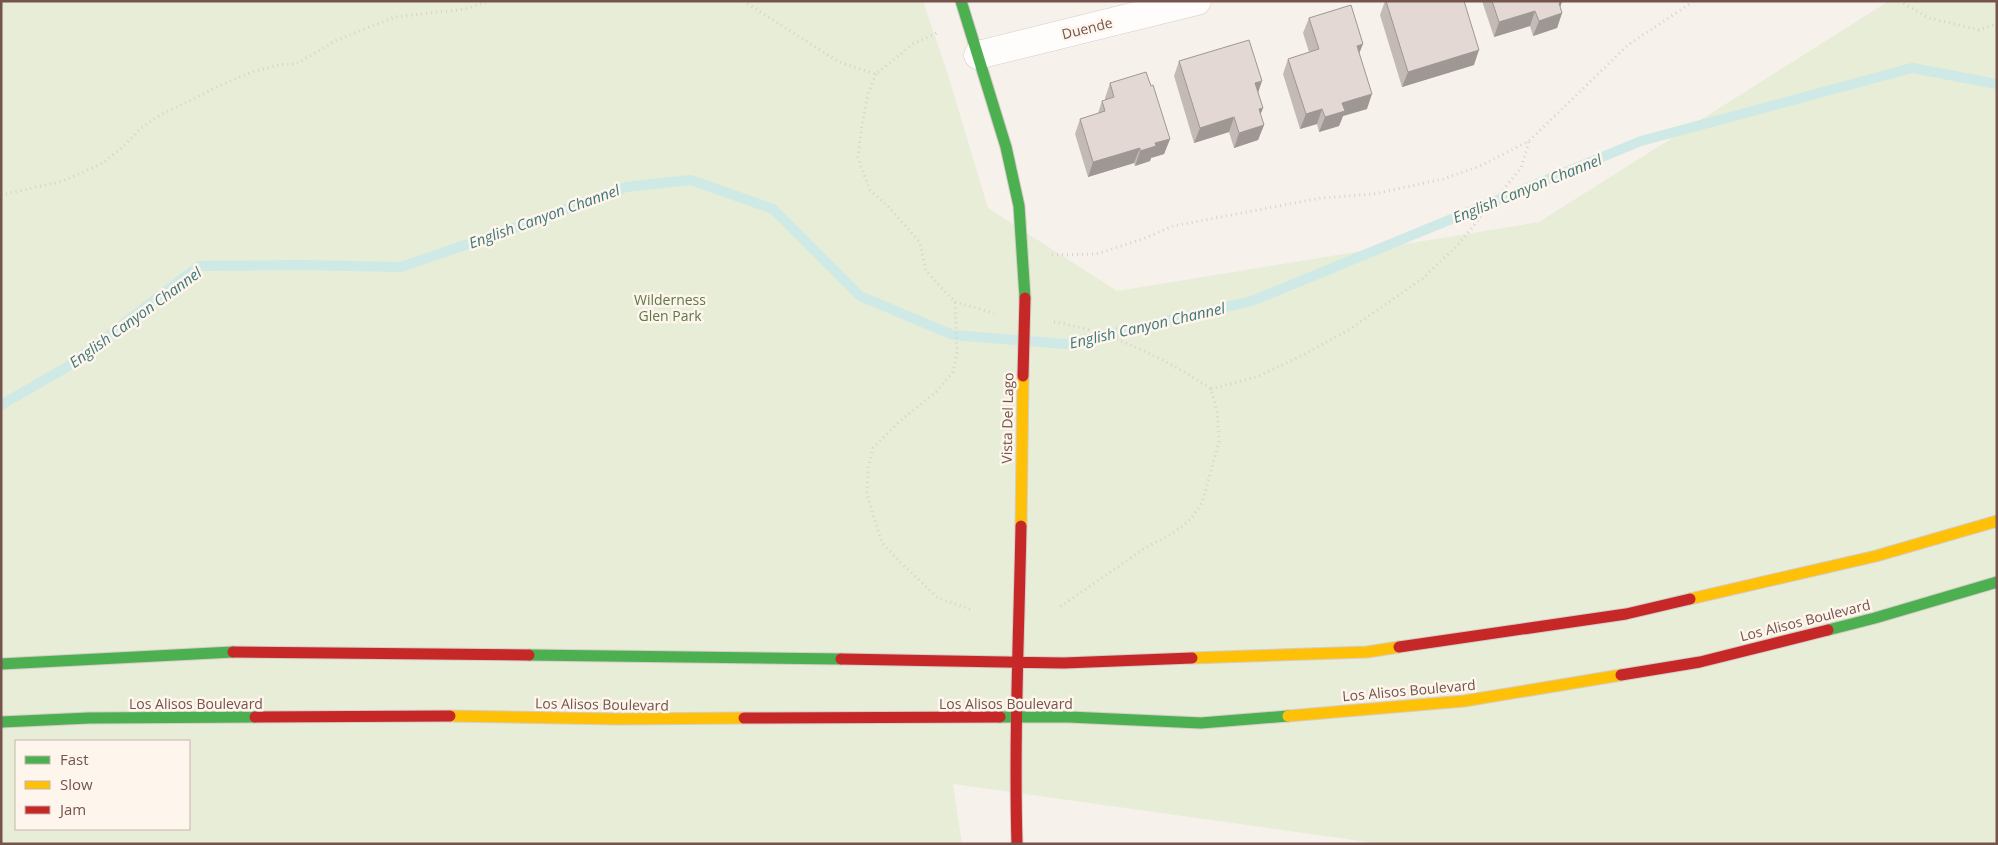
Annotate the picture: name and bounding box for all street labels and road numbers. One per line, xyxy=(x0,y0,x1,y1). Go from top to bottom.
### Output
street label: Duende xyxy=(1060,13,1114,43)
street label: Vista Del Lago xyxy=(997,372,1017,464)
street label: Los Alisos Boulevard xyxy=(1738,595,1872,645)
street label: Los Alisos Boulevard xyxy=(1341,675,1477,705)
street label: Los Alisos Boulevard xyxy=(535,693,669,715)
street label: Los Alisos Boulevard xyxy=(129,694,263,713)
street label: Los Alisos Boulevard xyxy=(939,694,1073,713)

